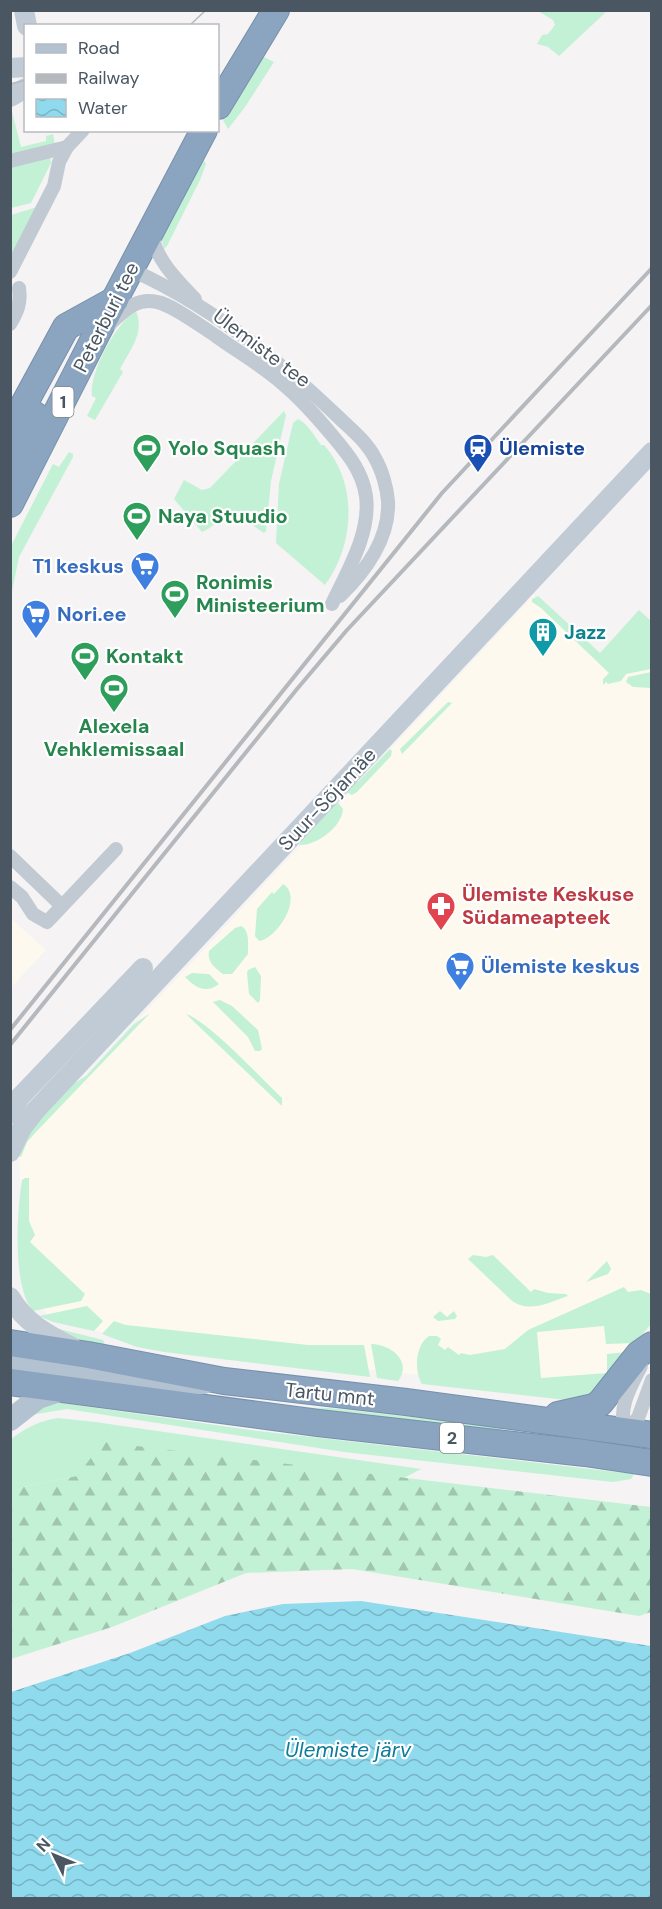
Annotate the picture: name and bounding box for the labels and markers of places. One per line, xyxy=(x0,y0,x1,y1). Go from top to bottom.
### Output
sports icon: Yolo Squash xyxy=(131,432,163,474)
station icon: Ülemiste xyxy=(462,432,494,474)
place label: Yolo Squash xyxy=(168,435,286,461)
place label: Ülemiste xyxy=(499,435,585,461)
sports icon: Naya Stuudio xyxy=(121,500,153,542)
place label: Naya Stuudio xyxy=(158,503,288,529)
supermarket icon: T1 keskus xyxy=(129,550,161,592)
place label: T1 keskus xyxy=(32,553,124,579)
place label: Ronimis Ministeerium xyxy=(196,569,325,618)
sports icon: Ronimis Ministeerium xyxy=(159,578,191,620)
supermarket icon: Nori.ee xyxy=(20,598,52,640)
place label: Nori.ee xyxy=(57,601,127,627)
building icon: Jazz xyxy=(527,616,559,658)
place label: Jazz xyxy=(564,619,606,645)
sports icon: Kontakt xyxy=(69,640,101,682)
place label: Kontakt xyxy=(106,643,183,669)
sports icon: Alexela Vehklemissaal xyxy=(98,672,130,714)
place label: Alexela Vehklemissaal xyxy=(44,713,184,762)
place label: Ülemiste Keskuse Südameapteek xyxy=(462,881,634,930)
pharmacy icon: Ülemiste Keskuse Südameapteek xyxy=(425,890,457,932)
supermarket icon: Ülemiste keskus xyxy=(444,950,476,992)
place label: Ülemiste keskus xyxy=(481,953,640,979)

